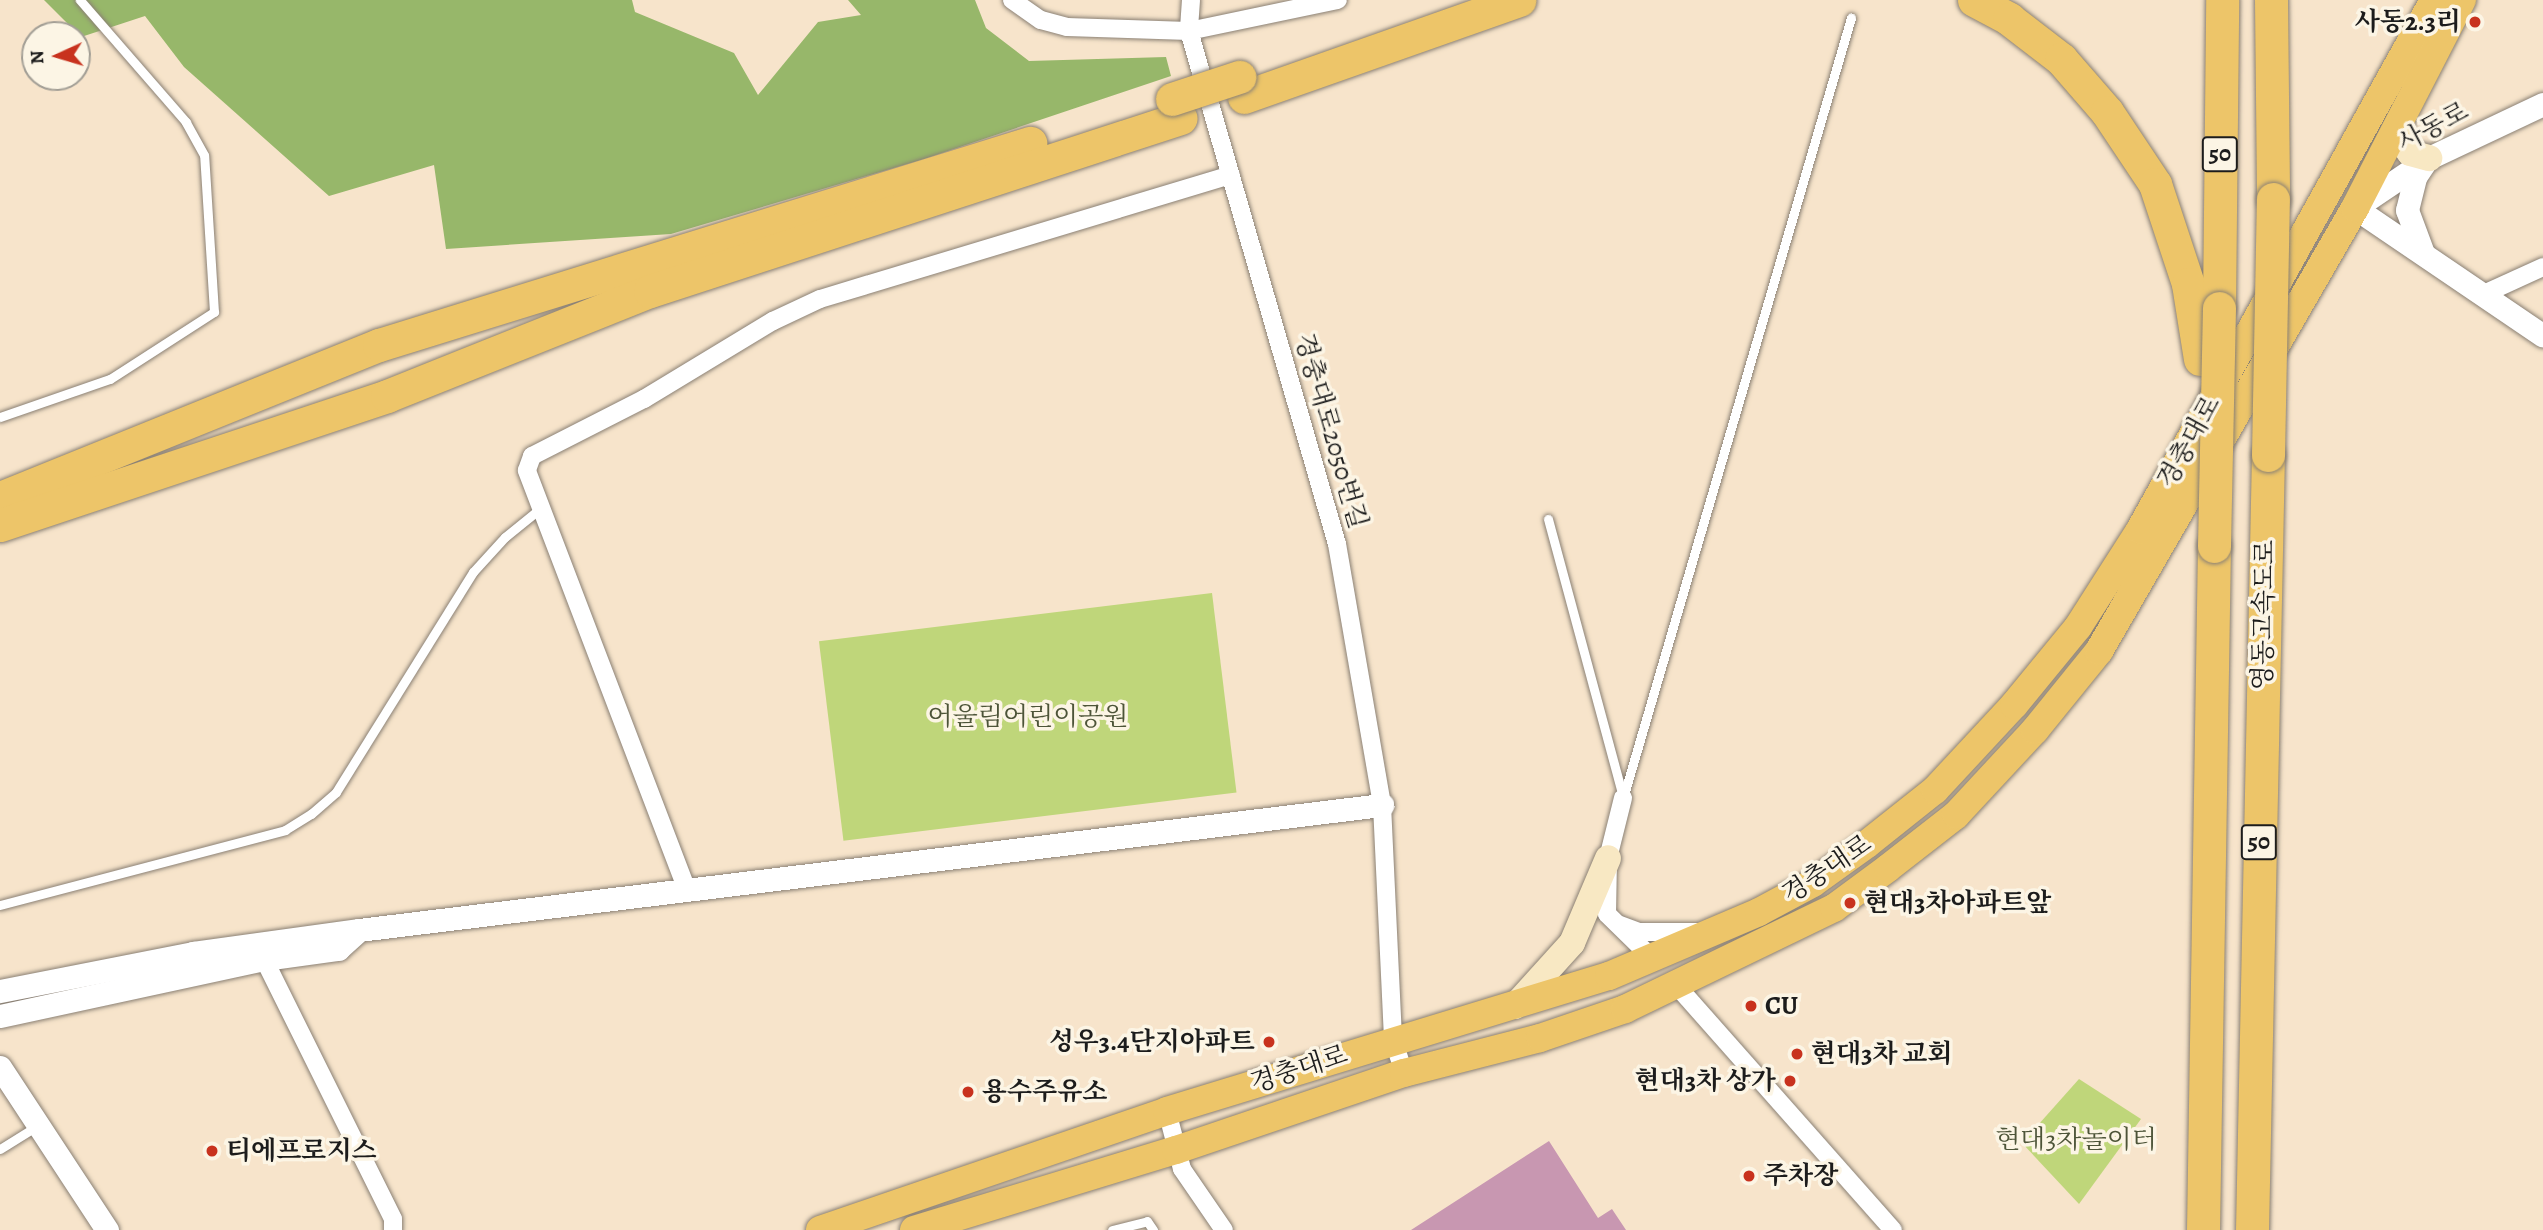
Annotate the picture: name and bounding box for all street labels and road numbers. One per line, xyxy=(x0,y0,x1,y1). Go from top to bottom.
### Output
street label: 사동로 xyxy=(2392,96,2474,158)
road number: 50 xyxy=(2201,134,2239,174)
street label: 경충대로2050번길 xyxy=(1288,330,1374,532)
street label: 경충대로 xyxy=(2151,391,2227,493)
street label: 영동고속도로 xyxy=(2247,539,2281,691)
road number: 50 xyxy=(2240,822,2278,862)
street label: 경충대로 xyxy=(1777,828,1877,910)
street label: 경충대로 xyxy=(1246,1039,1352,1099)

